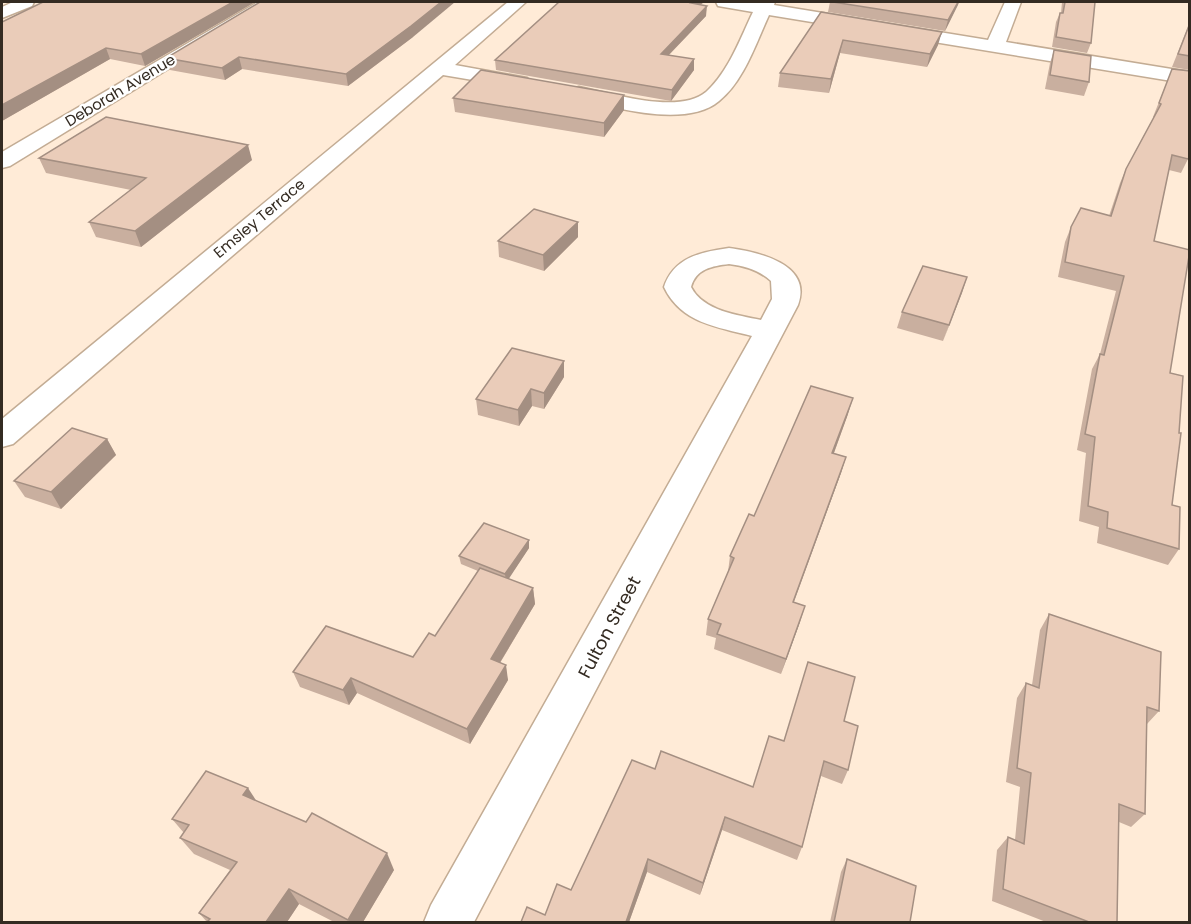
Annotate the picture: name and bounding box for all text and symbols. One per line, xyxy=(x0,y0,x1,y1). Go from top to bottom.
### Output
street label: Deborah Avenue xyxy=(61,49,179,131)
street label: Emsley Terrace xyxy=(209,173,309,263)
street label: Fulton Street xyxy=(572,572,646,682)

